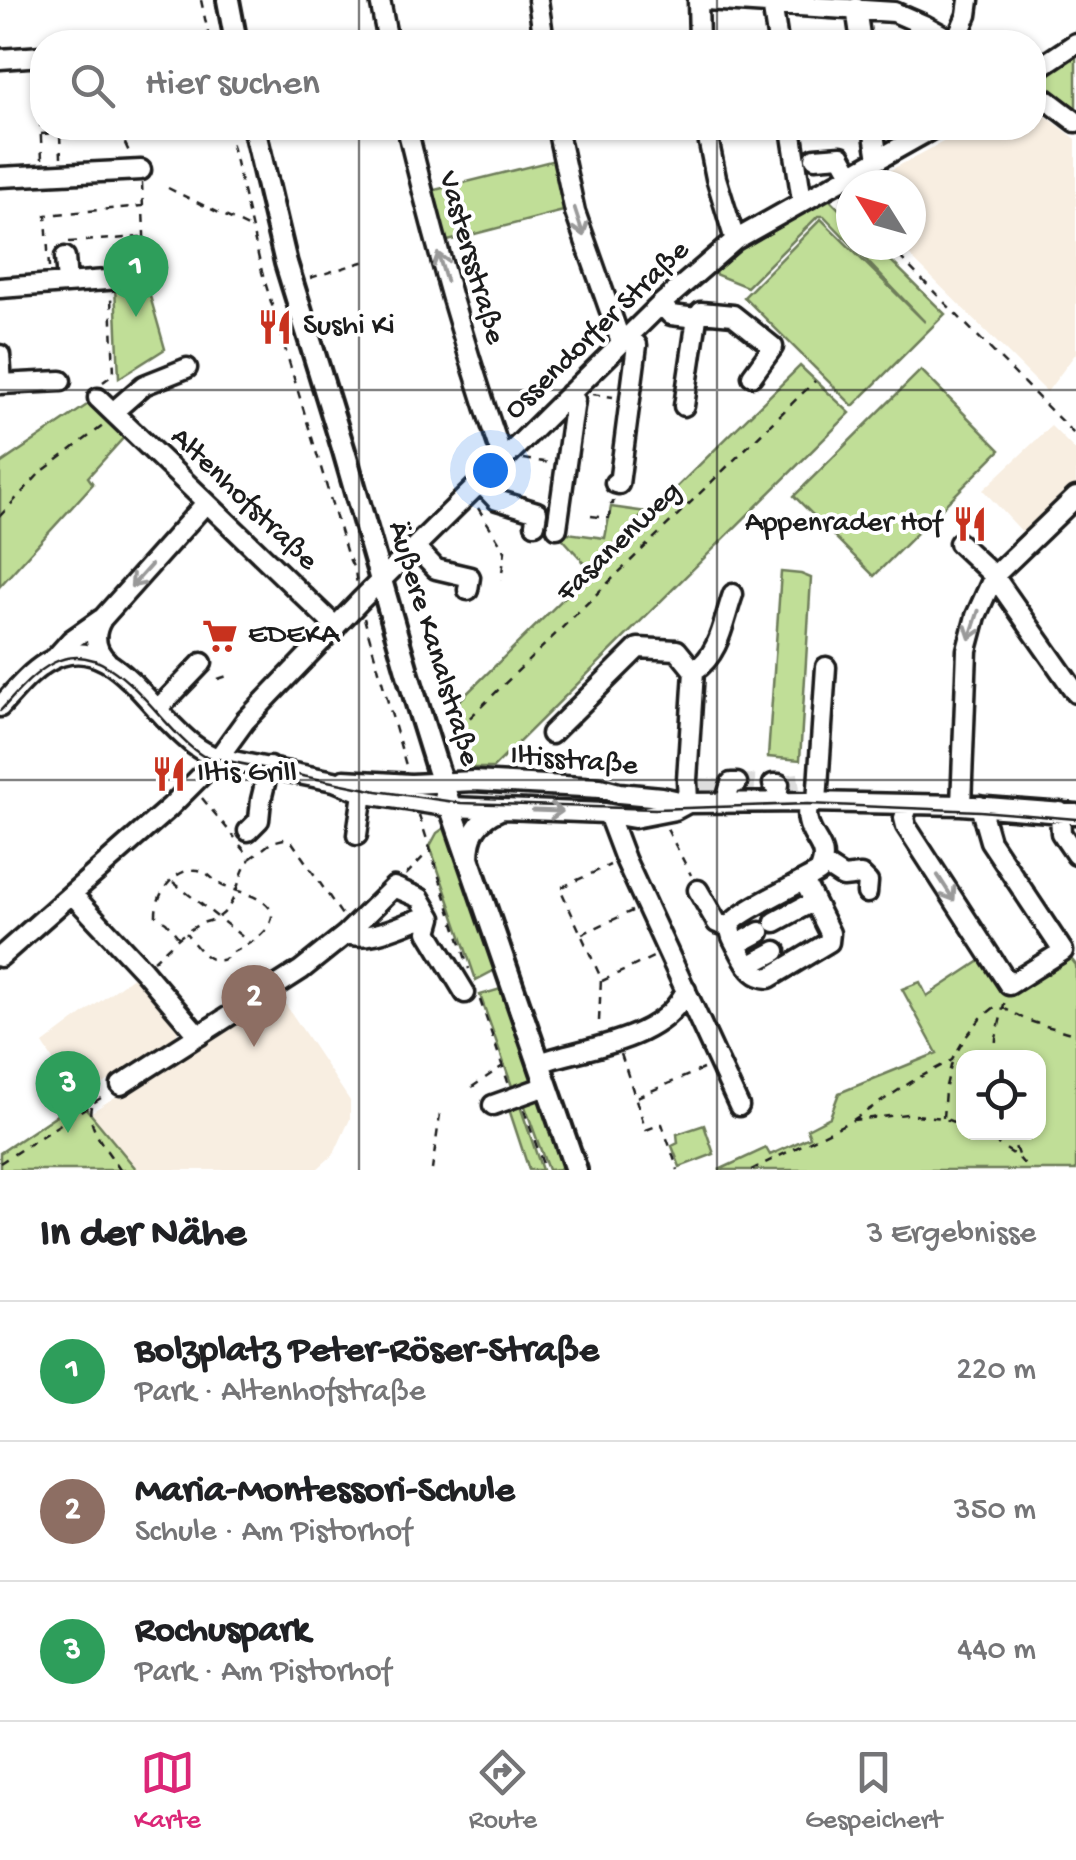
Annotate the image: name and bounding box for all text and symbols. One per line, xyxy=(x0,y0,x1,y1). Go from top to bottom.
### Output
search box xyxy=(30,30,1046,140)
icon: search xyxy=(65,58,120,113)
text: Hier suchen xyxy=(145,63,320,107)
street label: Vastersstraße xyxy=(428,167,512,349)
north arrow xyxy=(836,170,926,260)
one-way arrow xyxy=(572,206,590,238)
pin: 1 xyxy=(104,234,168,317)
street label: Ossendorfer Straße xyxy=(498,234,698,428)
one-way arrow xyxy=(432,251,450,283)
restaurant icon: Sushi Ki xyxy=(256,308,294,346)
place label: Sushi Ki xyxy=(303,310,395,345)
street label: Altenhofstraße xyxy=(162,421,324,579)
your location xyxy=(465,445,516,496)
street label: Fasanenweg xyxy=(550,475,690,612)
restaurant icon: Appenrader Hof xyxy=(951,505,989,543)
place label: Appenrader Hof xyxy=(745,507,945,542)
street label: Äußere Kanalstraße xyxy=(378,518,486,771)
one-way arrow xyxy=(130,563,153,588)
one-way arrow xyxy=(964,609,982,641)
supermarket icon: EDEKA xyxy=(201,617,239,655)
place label: EDEKA xyxy=(248,619,340,654)
street label: Iltisstraße xyxy=(509,739,640,785)
restaurant icon: Iltis Grill xyxy=(150,755,188,793)
place label: Iltis Grill xyxy=(197,757,297,792)
one-way arrow xyxy=(532,802,564,821)
one-way arrow xyxy=(936,874,957,902)
pin: 2 xyxy=(222,964,286,1047)
pin: 3 xyxy=(36,1050,100,1133)
map controls xyxy=(956,1050,1046,1140)
button: locate xyxy=(956,1050,1046,1140)
text: In der Nähe xyxy=(40,1211,246,1260)
text: 3 Ergebnisse xyxy=(867,1216,1036,1254)
text: Bolzplatz Peter-Röser-Straße xyxy=(135,1330,599,1374)
text: 1 xyxy=(66,1352,79,1390)
text: 220 m xyxy=(956,1352,1036,1390)
text: Park · Altenhofstraße xyxy=(135,1374,425,1412)
text: Maria-Montessori-Schule xyxy=(135,1470,515,1514)
text: 2 xyxy=(65,1492,80,1530)
text: 350 m xyxy=(954,1492,1036,1530)
text: Schule · Am Pistorhof xyxy=(135,1514,412,1552)
text: Rochuspark xyxy=(135,1610,310,1654)
text: 3 xyxy=(64,1632,81,1670)
text: 440 m xyxy=(957,1632,1036,1670)
text: Park · Am Pistorhof xyxy=(135,1654,391,1692)
tab: Karte xyxy=(134,1745,201,1838)
tab: Route xyxy=(469,1745,537,1838)
tab: Gespeichert xyxy=(805,1745,942,1838)

